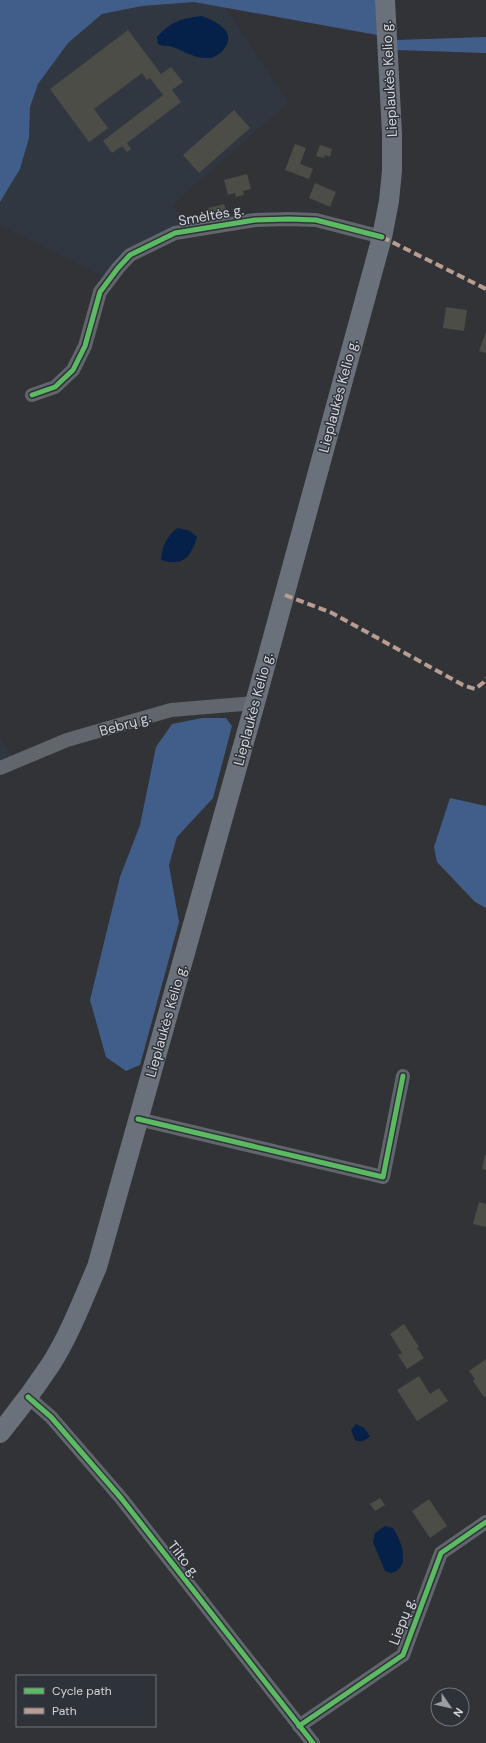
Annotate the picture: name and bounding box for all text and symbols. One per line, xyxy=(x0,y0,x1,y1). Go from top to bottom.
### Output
street label: Lieplaukės Kelio g. xyxy=(377,20,401,138)
street label: Smėltės g. xyxy=(177,200,245,230)
street label: Lieplaukės Kelio g. xyxy=(314,337,362,454)
street label: Lieplaukės Kelio g. xyxy=(229,650,277,767)
street label: Bebrų g. xyxy=(97,708,153,740)
street label: Lieplaukės Kelio g. xyxy=(141,962,191,1079)
street label: Tilto g. xyxy=(164,1537,204,1581)
street label: Liepų g. xyxy=(385,1594,419,1647)
legend xyxy=(16,1675,156,1727)
text: Cycle path xyxy=(52,1683,112,1699)
north arrow xyxy=(430,1687,470,1727)
text: Path xyxy=(52,1703,77,1719)
text: N xyxy=(450,1705,466,1720)

